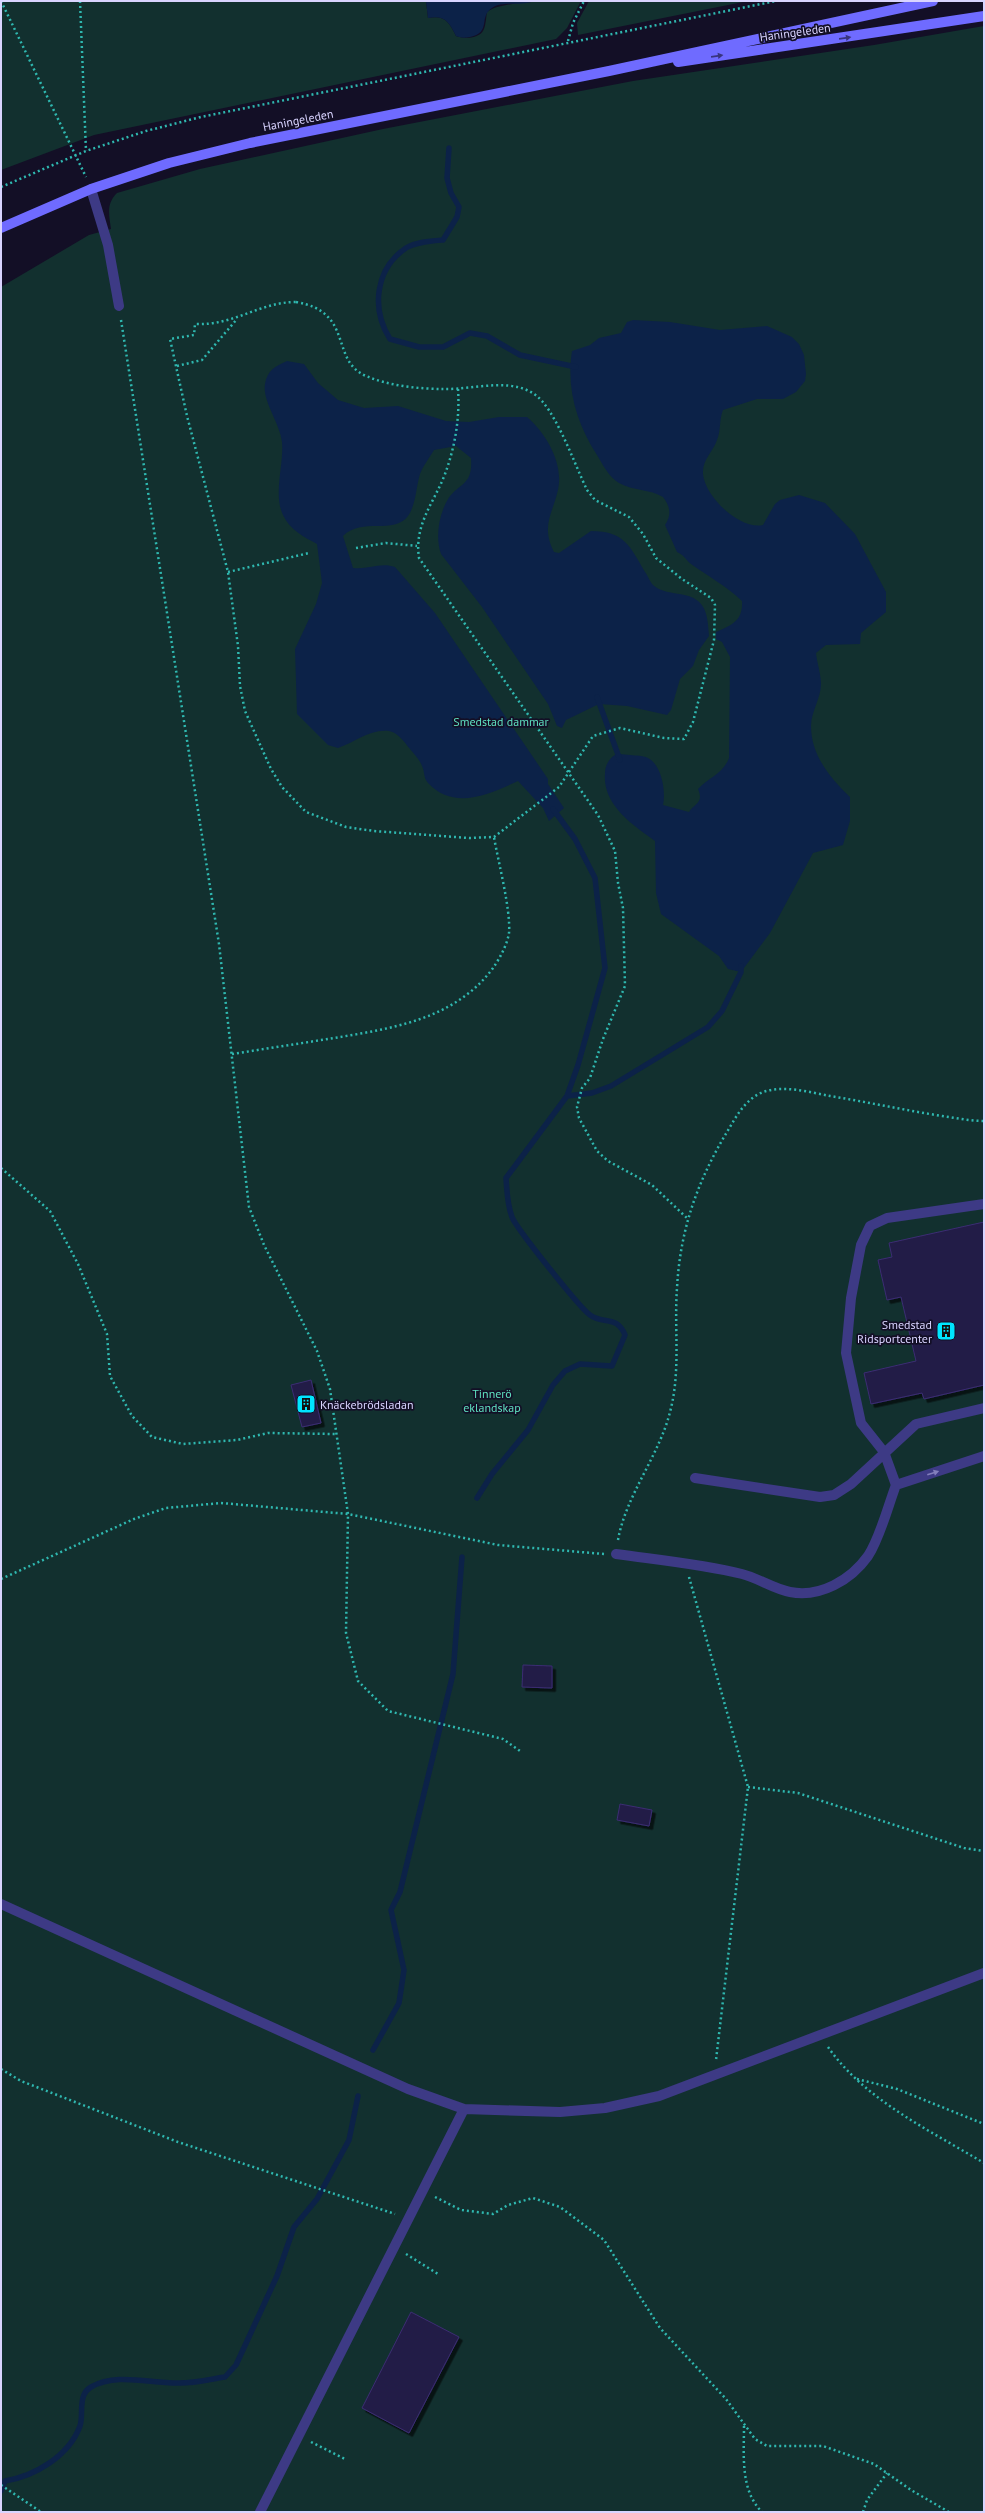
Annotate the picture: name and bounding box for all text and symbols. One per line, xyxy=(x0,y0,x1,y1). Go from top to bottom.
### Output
street label: Haningeleden xyxy=(758,20,832,44)
one-way arrow xyxy=(839,35,851,41)
one-way arrow xyxy=(711,53,723,59)
street label: Haningeleden xyxy=(261,106,335,134)
park label: Smedstad dammar xyxy=(453,714,549,729)
place label: Smedstad Ridsportcenter xyxy=(857,1317,932,1346)
building icon: Smedstad Ridsportcenter xyxy=(935,1320,957,1342)
park label: Tinnerö eklandskap xyxy=(463,1386,521,1415)
building icon: Knäckebrödsladan xyxy=(295,1393,317,1415)
place label: Knäckebrödsladan xyxy=(320,1397,414,1412)
one-way arrow xyxy=(927,1470,939,1476)

